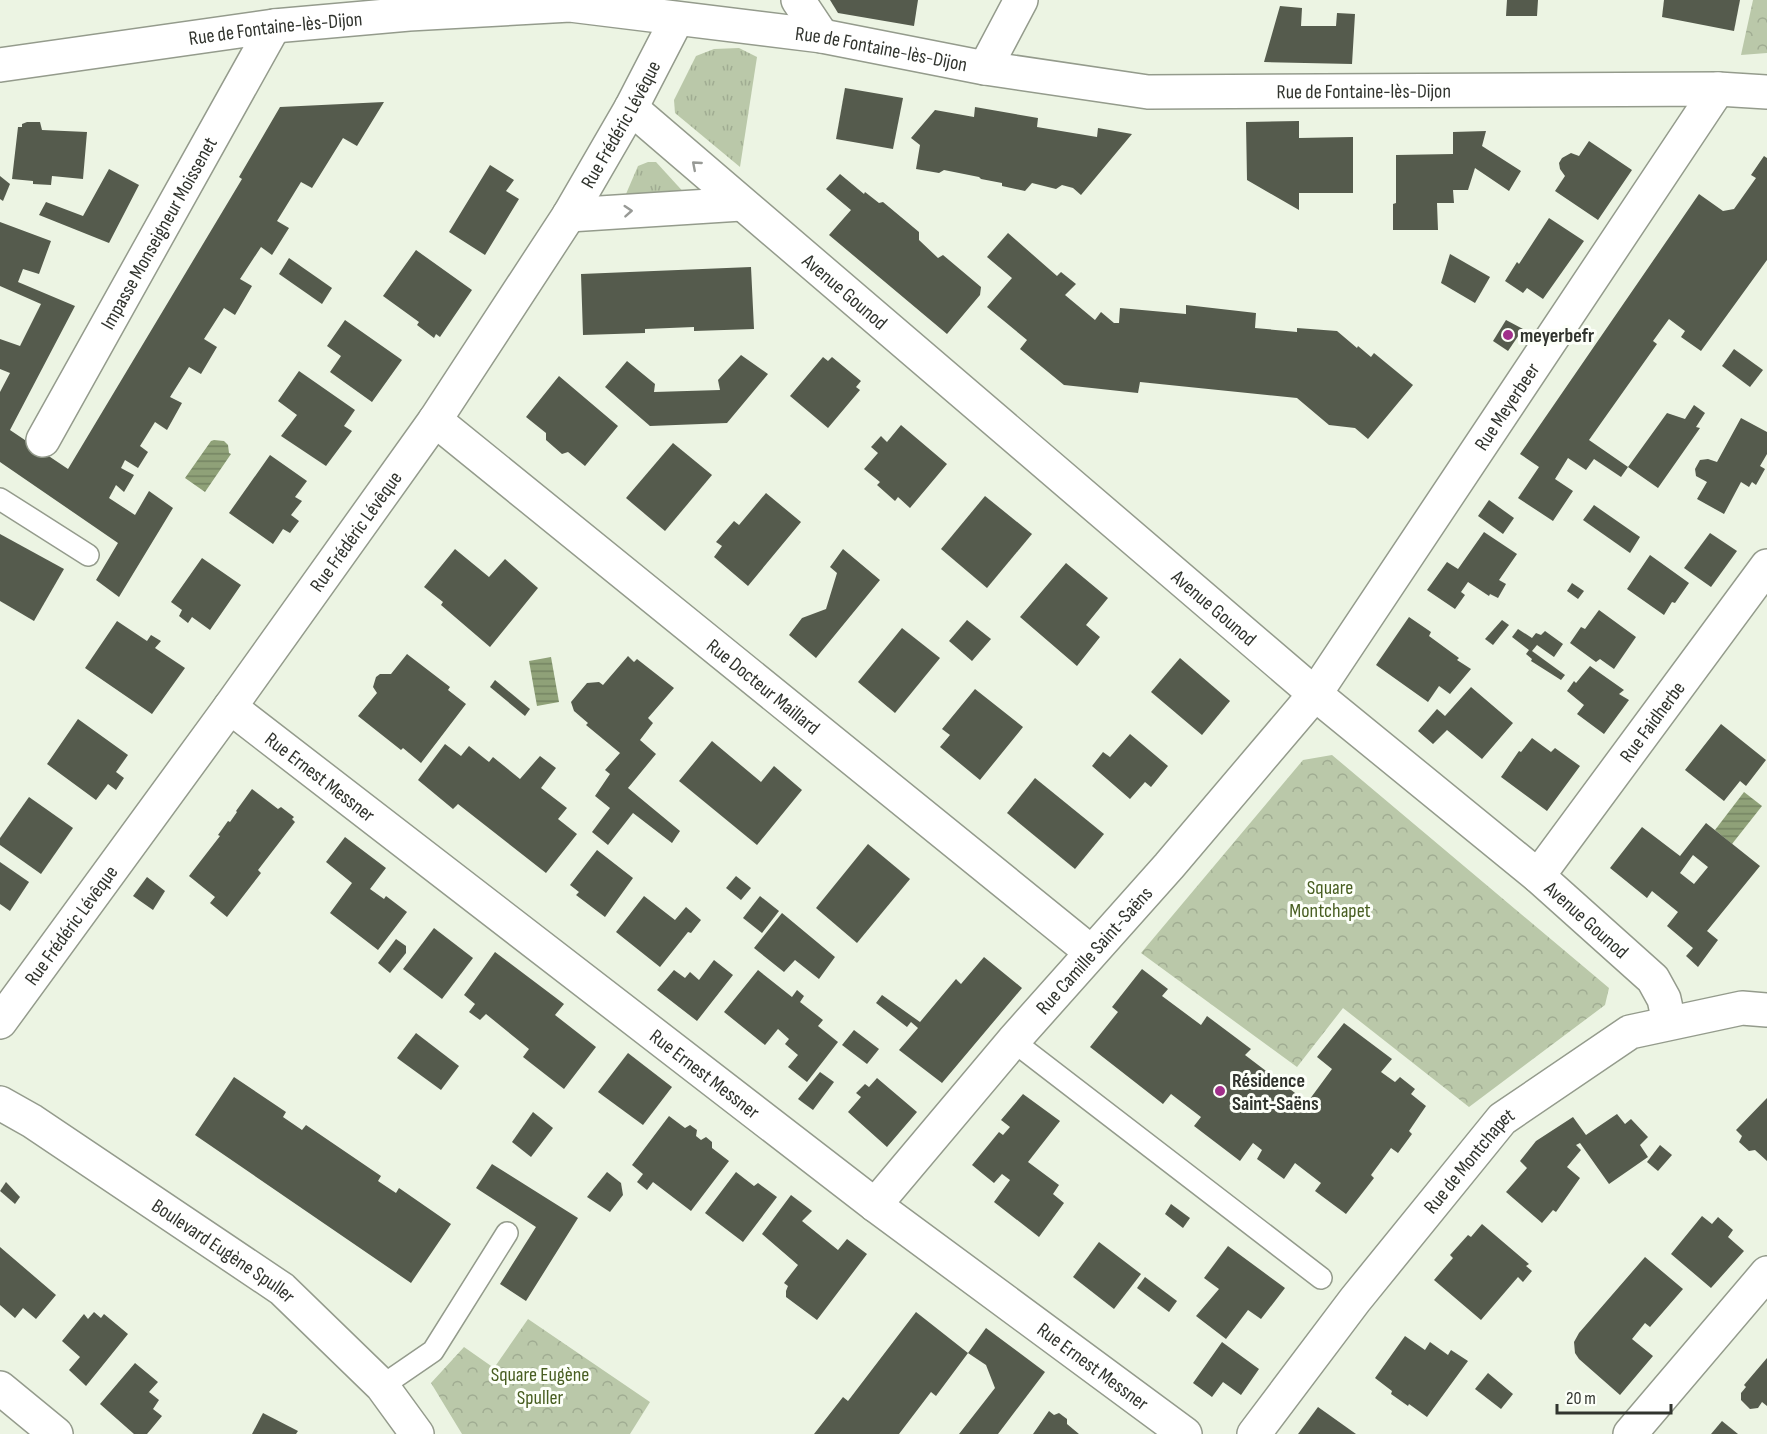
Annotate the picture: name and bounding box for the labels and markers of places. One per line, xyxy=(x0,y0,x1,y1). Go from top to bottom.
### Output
place label: meyerbefr xyxy=(1520,324,1594,348)
marker: meyerbefr xyxy=(1501,328,1515,342)
place label: Résidence Saint-Saëns xyxy=(1232,1069,1319,1116)
marker: Résidence Saint-Saëns xyxy=(1213,1084,1227,1098)

